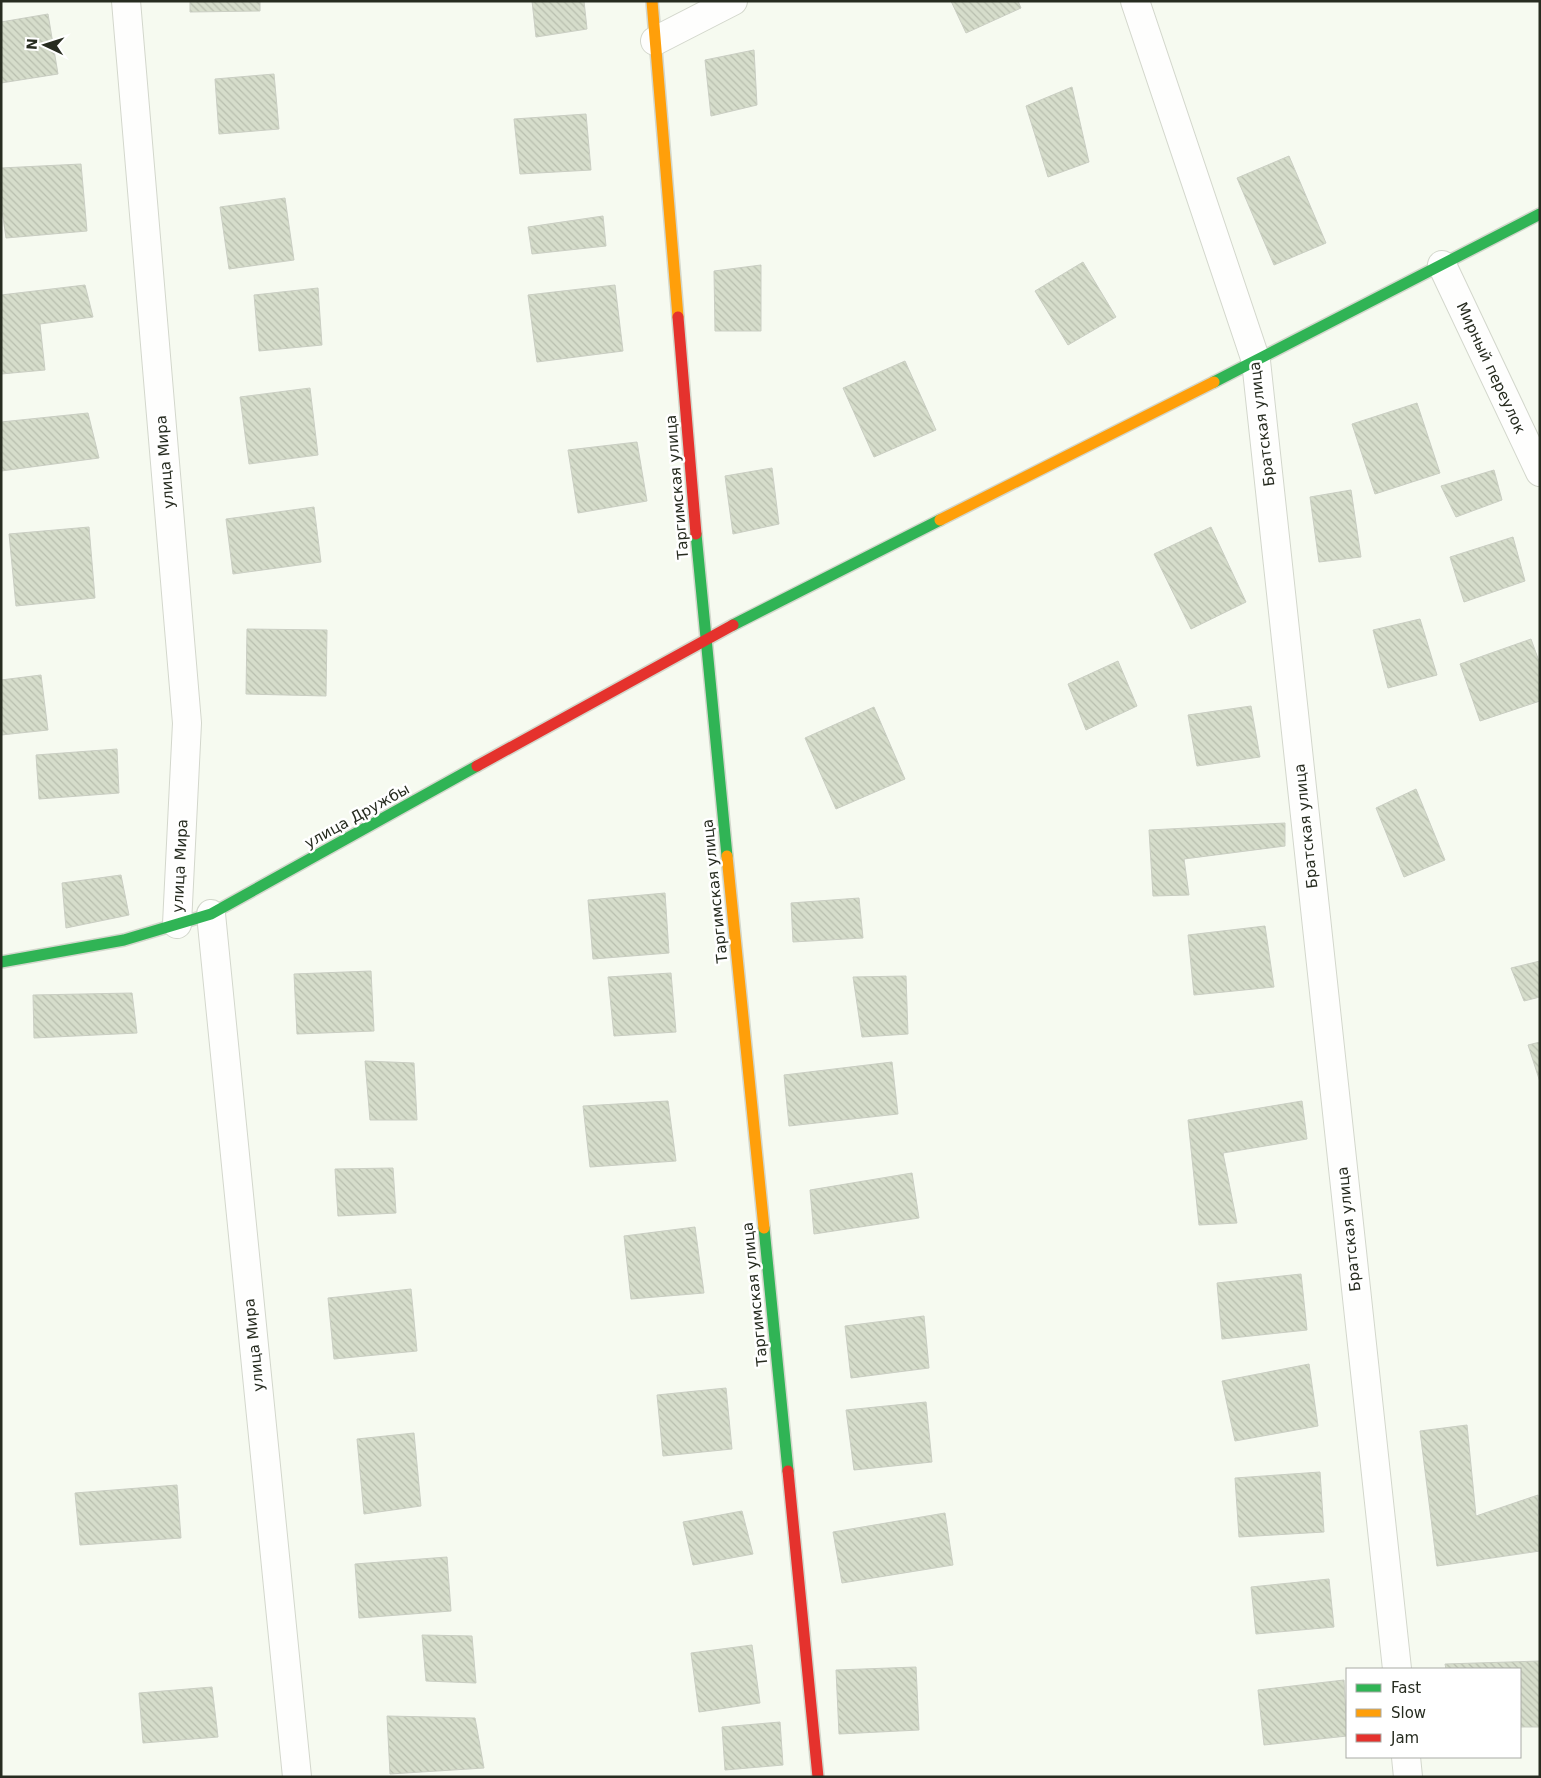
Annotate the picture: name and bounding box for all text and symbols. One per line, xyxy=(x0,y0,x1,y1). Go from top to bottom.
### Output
north arrow xyxy=(20,20,70,70)
text: N xyxy=(24,38,40,50)
street label: Мирный переулок xyxy=(1453,299,1529,437)
street label: Братская улица xyxy=(1245,361,1279,487)
street label: улица Мира xyxy=(152,414,178,510)
street label: Таргимская улица xyxy=(662,414,692,561)
street label: Братская улица xyxy=(1290,763,1322,889)
street label: улица Дружбы xyxy=(301,780,413,852)
street label: Таргимская улица xyxy=(698,818,732,965)
street label: улица Мира xyxy=(169,819,191,913)
street label: Братская улица xyxy=(1333,1166,1365,1292)
street label: Таргимская улица xyxy=(738,1221,772,1368)
street label: улица Мира xyxy=(240,1297,268,1393)
legend xyxy=(1346,1668,1521,1758)
text: Fast xyxy=(1391,1679,1421,1697)
text: Slow xyxy=(1391,1704,1426,1722)
text: Jam xyxy=(1390,1729,1419,1747)

